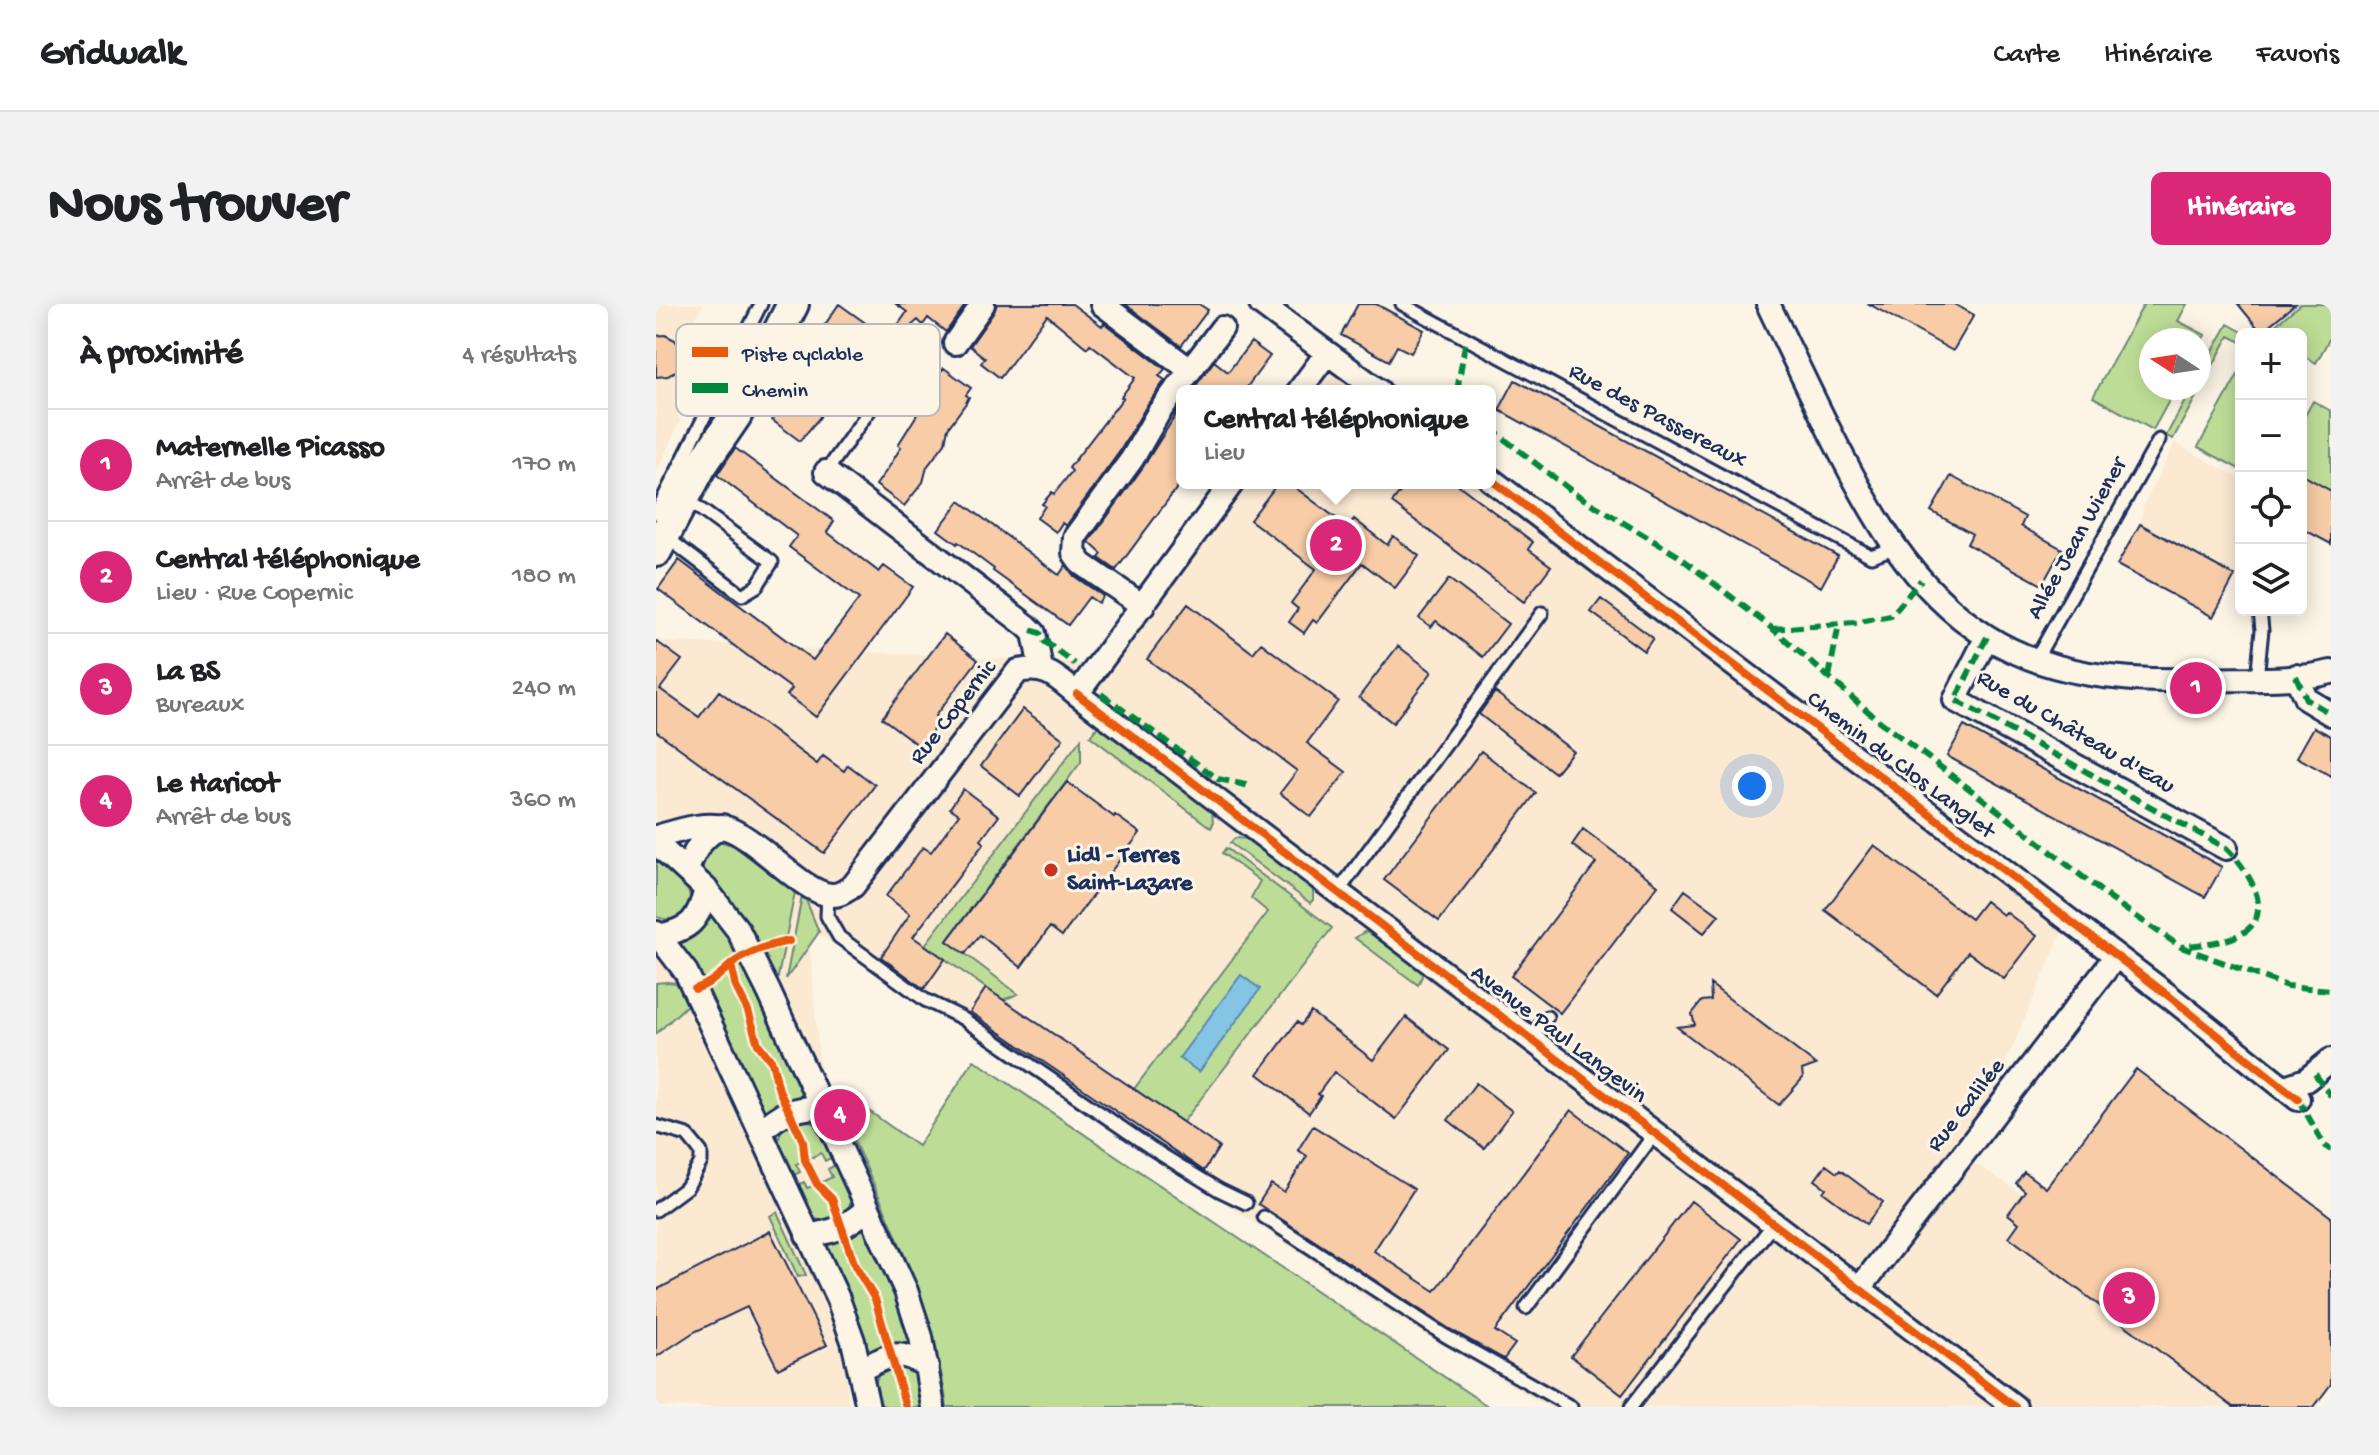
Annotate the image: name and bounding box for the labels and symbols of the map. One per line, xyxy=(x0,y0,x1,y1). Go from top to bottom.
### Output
legend xyxy=(676,324,940,416)
north arrow xyxy=(2139,328,2211,400)
text: Piste cyclable xyxy=(741,343,864,369)
street label: Rue des Passereaux xyxy=(1563,358,1751,476)
text: Chemin xyxy=(742,379,808,405)
street label: Allée Jean Wiener xyxy=(2021,451,2136,625)
pin: 2 xyxy=(1310,515,1362,575)
street label: Rue Copernic xyxy=(904,654,1004,771)
pin: 1 xyxy=(2170,658,2222,718)
street label: Rue du Château d'Eau xyxy=(1971,664,2179,802)
street label: Chemin du Clos Langlet xyxy=(1800,686,2002,848)
your location xyxy=(1732,766,1772,806)
place label: Lidl - Terres Saint-Lazare xyxy=(1067,842,1194,899)
marker: Lidl - Terres Saint-Lazare xyxy=(1042,861,1060,879)
street label: Avenue Paul Langevin xyxy=(1464,959,1652,1111)
street label: Rue Galilée xyxy=(1921,1053,2013,1159)
pin: 4 xyxy=(814,1085,866,1145)
pin: 3 xyxy=(2103,1268,2155,1328)

